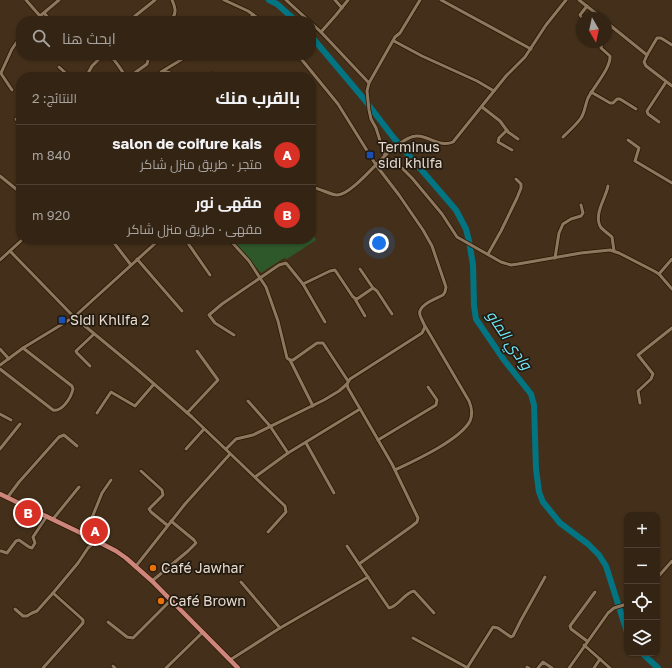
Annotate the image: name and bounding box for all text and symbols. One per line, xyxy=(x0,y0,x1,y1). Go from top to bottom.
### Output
north arrow xyxy=(576,12,612,48)
search box xyxy=(16,16,316,60)
icon: search xyxy=(30,27,52,49)
text: ابحث هنا xyxy=(62,29,116,47)
text: بالقرب منك xyxy=(216,87,300,108)
text: النتائج: 2 xyxy=(32,90,77,106)
text: salon de coifure kais xyxy=(112,134,262,152)
place label: Terminus sidi khlifa xyxy=(378,138,443,171)
text: 840 m xyxy=(32,147,71,163)
text: A xyxy=(282,147,292,163)
marker: Terminus sidi khlifa xyxy=(365,150,375,160)
text: متجر · طريق منزل شاكر xyxy=(140,156,262,172)
text: مقهى نور xyxy=(195,193,262,211)
text: 920 m xyxy=(32,207,70,223)
text: B xyxy=(282,207,292,223)
text: مقهى · طريق منزل شاكر xyxy=(127,221,262,237)
your location xyxy=(369,233,389,253)
water label: وادي الماو xyxy=(480,306,537,375)
place label: Sidi Khlifa 2 xyxy=(70,311,149,328)
marker: Sidi Khlifa 2 xyxy=(57,315,67,325)
pin: B xyxy=(15,498,41,528)
map controls xyxy=(624,512,660,656)
button: + xyxy=(624,512,660,548)
pin: A xyxy=(82,516,108,546)
button: − xyxy=(624,548,660,584)
place label: Café Jawhar xyxy=(161,559,244,576)
marker: Café Jawhar xyxy=(148,563,158,573)
button: locate xyxy=(624,584,660,620)
place label: Café Brown xyxy=(169,592,246,609)
marker: Café Brown xyxy=(156,596,166,606)
button: layers xyxy=(624,620,660,656)

